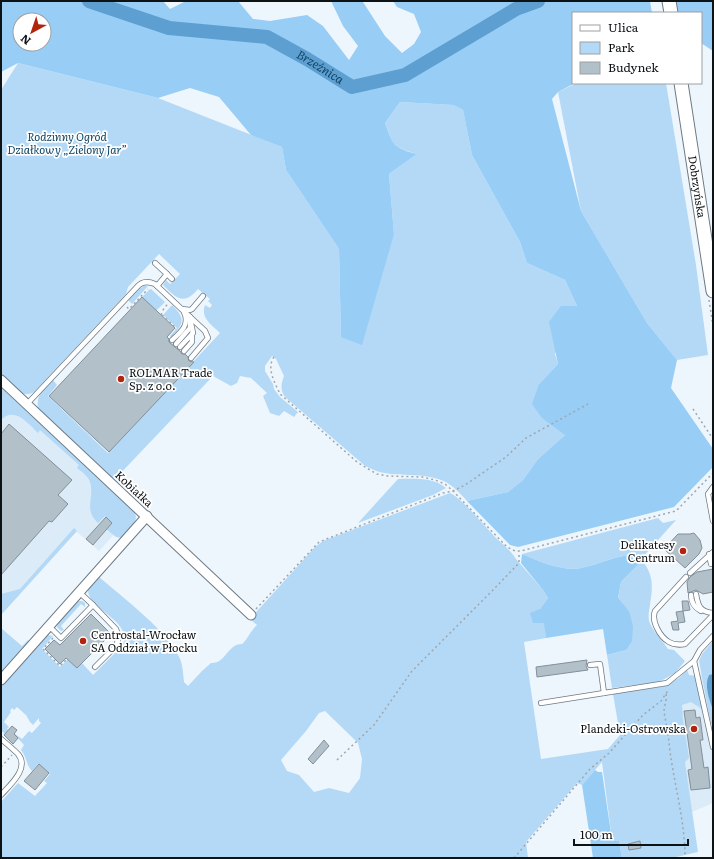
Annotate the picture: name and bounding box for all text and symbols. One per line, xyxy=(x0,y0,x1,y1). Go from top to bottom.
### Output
north arrow xyxy=(12,12,52,52)
legend xyxy=(572,12,702,84)
text: Ulica xyxy=(608,18,639,36)
text: N xyxy=(16,31,34,50)
text: Park xyxy=(608,38,635,56)
water label: Brzeźnica xyxy=(294,45,348,88)
text: Budynek xyxy=(608,58,659,76)
park label: Rodzinny Ogród Działkowy „Zielony Jar” xyxy=(7,128,127,157)
street label: Dobrzyńska xyxy=(685,154,711,219)
place label: ROLMAR Trade Sp. z o.o. xyxy=(129,364,213,393)
marker: ROLMAR Trade Sp. z o.o. xyxy=(116,374,126,384)
street label: Kobiałka xyxy=(112,466,157,510)
place label: Delikatesy Centrum xyxy=(620,536,676,565)
marker: Delikatesy Centrum xyxy=(678,546,688,556)
place label: Centrostal-Wrocław SA Oddział w Płocku xyxy=(91,626,198,655)
marker: Centrostal-Wrocław SA Oddział w Płocku xyxy=(78,636,88,646)
place label: Plandeki-Ostrowska xyxy=(580,720,686,736)
marker: Plandeki-Ostrowska xyxy=(689,724,699,734)
scale bar xyxy=(574,821,688,847)
text: 100 m xyxy=(580,825,613,843)

